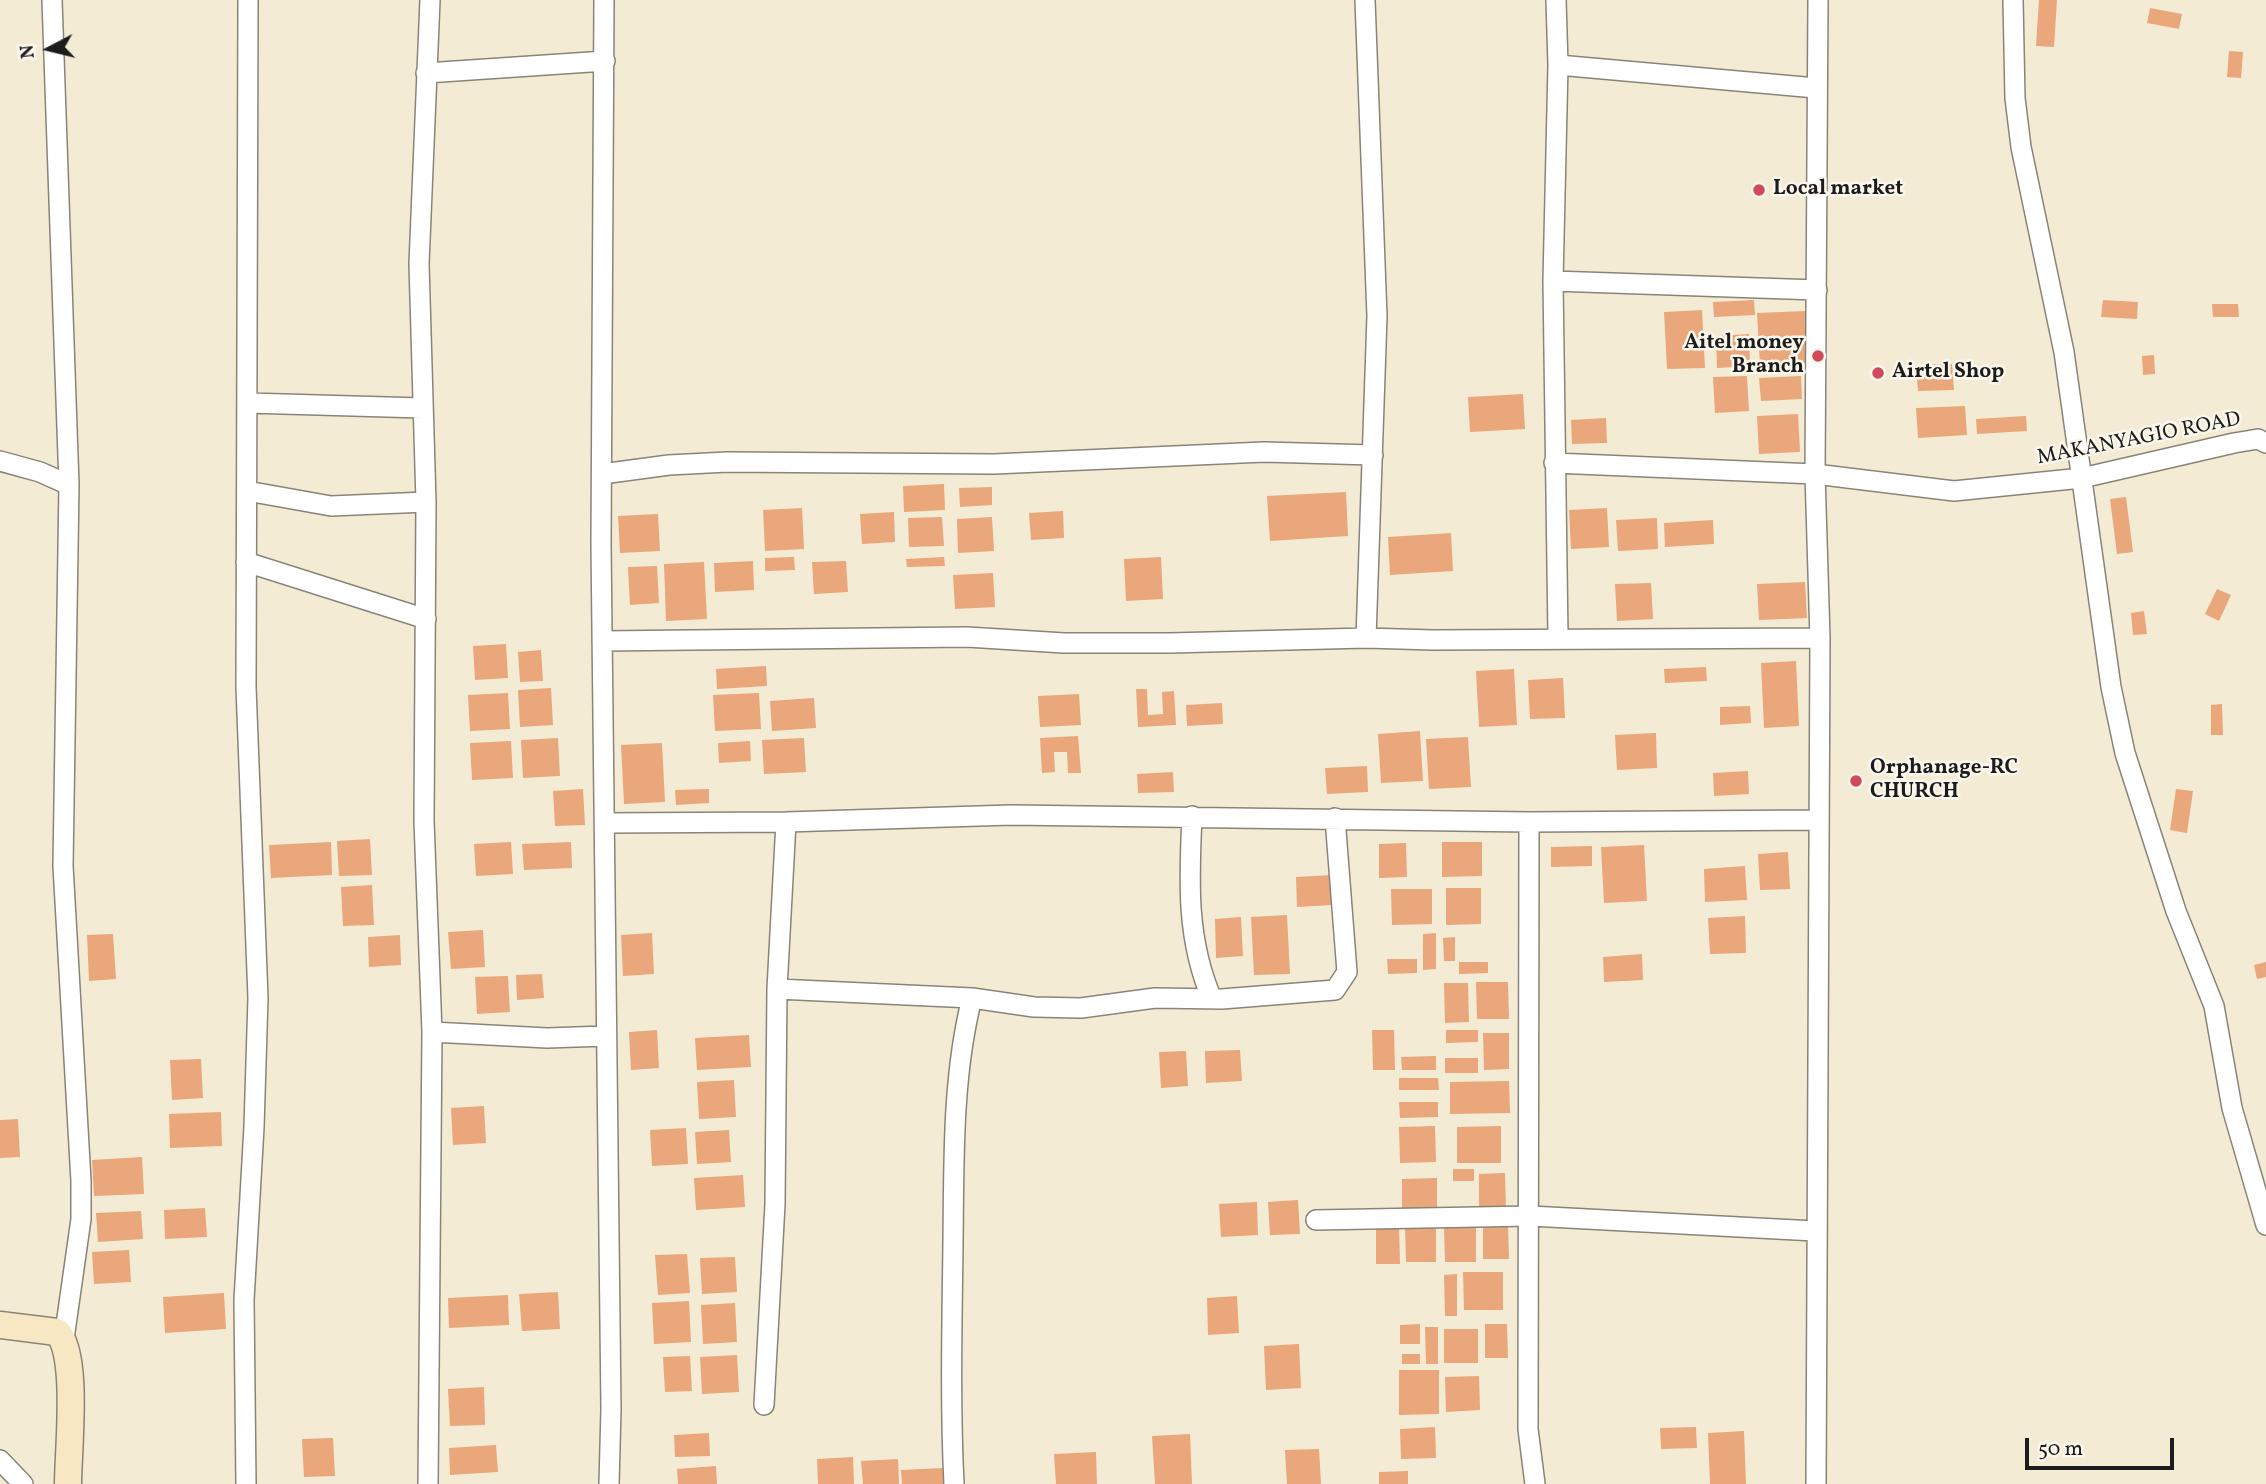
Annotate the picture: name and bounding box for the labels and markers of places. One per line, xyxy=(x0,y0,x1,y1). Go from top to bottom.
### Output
place label: Local market xyxy=(1773,177,1903,203)
marker: Local market xyxy=(1751,182,1767,198)
place label: Aitel money Branch xyxy=(1684,331,1804,381)
marker: Aitel money Branch xyxy=(1810,348,1826,364)
place label: Airtel Shop xyxy=(1892,360,2004,386)
marker: Airtel Shop xyxy=(1870,365,1886,381)
place label: Orphanage-RC CHURCH xyxy=(1870,756,2018,806)
marker: Orphanage-RC CHURCH xyxy=(1848,773,1864,789)

